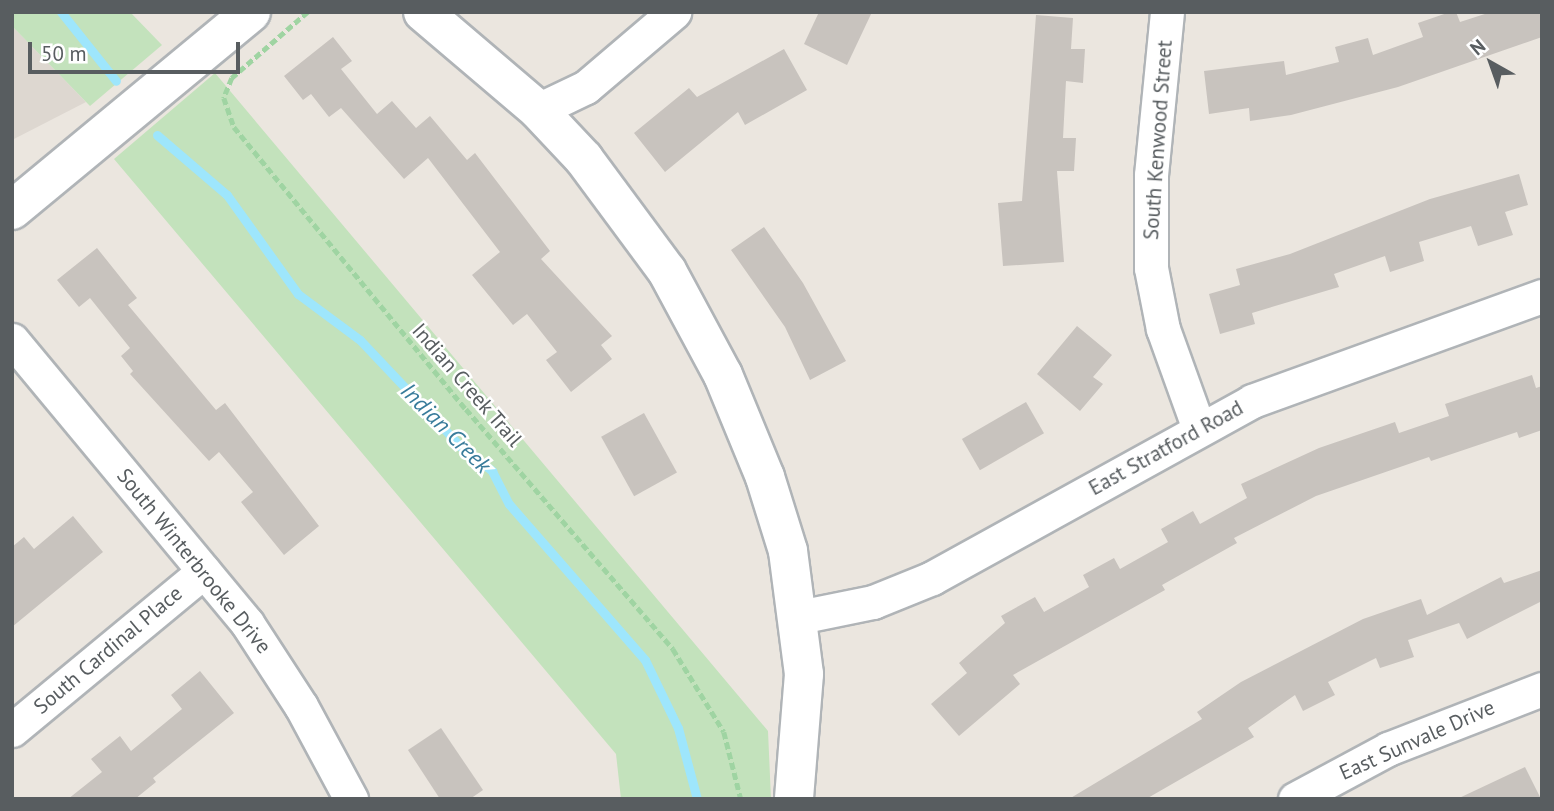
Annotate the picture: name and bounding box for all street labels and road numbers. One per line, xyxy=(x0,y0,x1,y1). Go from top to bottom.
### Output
street label: South Kenwood Street xyxy=(1138,39,1178,241)
street label: Indian Creek Trail xyxy=(406,318,528,452)
street label: East Stratford Road xyxy=(1084,395,1248,501)
street label: South Winterbrooke Drive xyxy=(111,463,277,659)
street label: South Cardinal Place xyxy=(29,581,187,719)
street label: East Sunvale Drive xyxy=(1336,694,1498,786)

